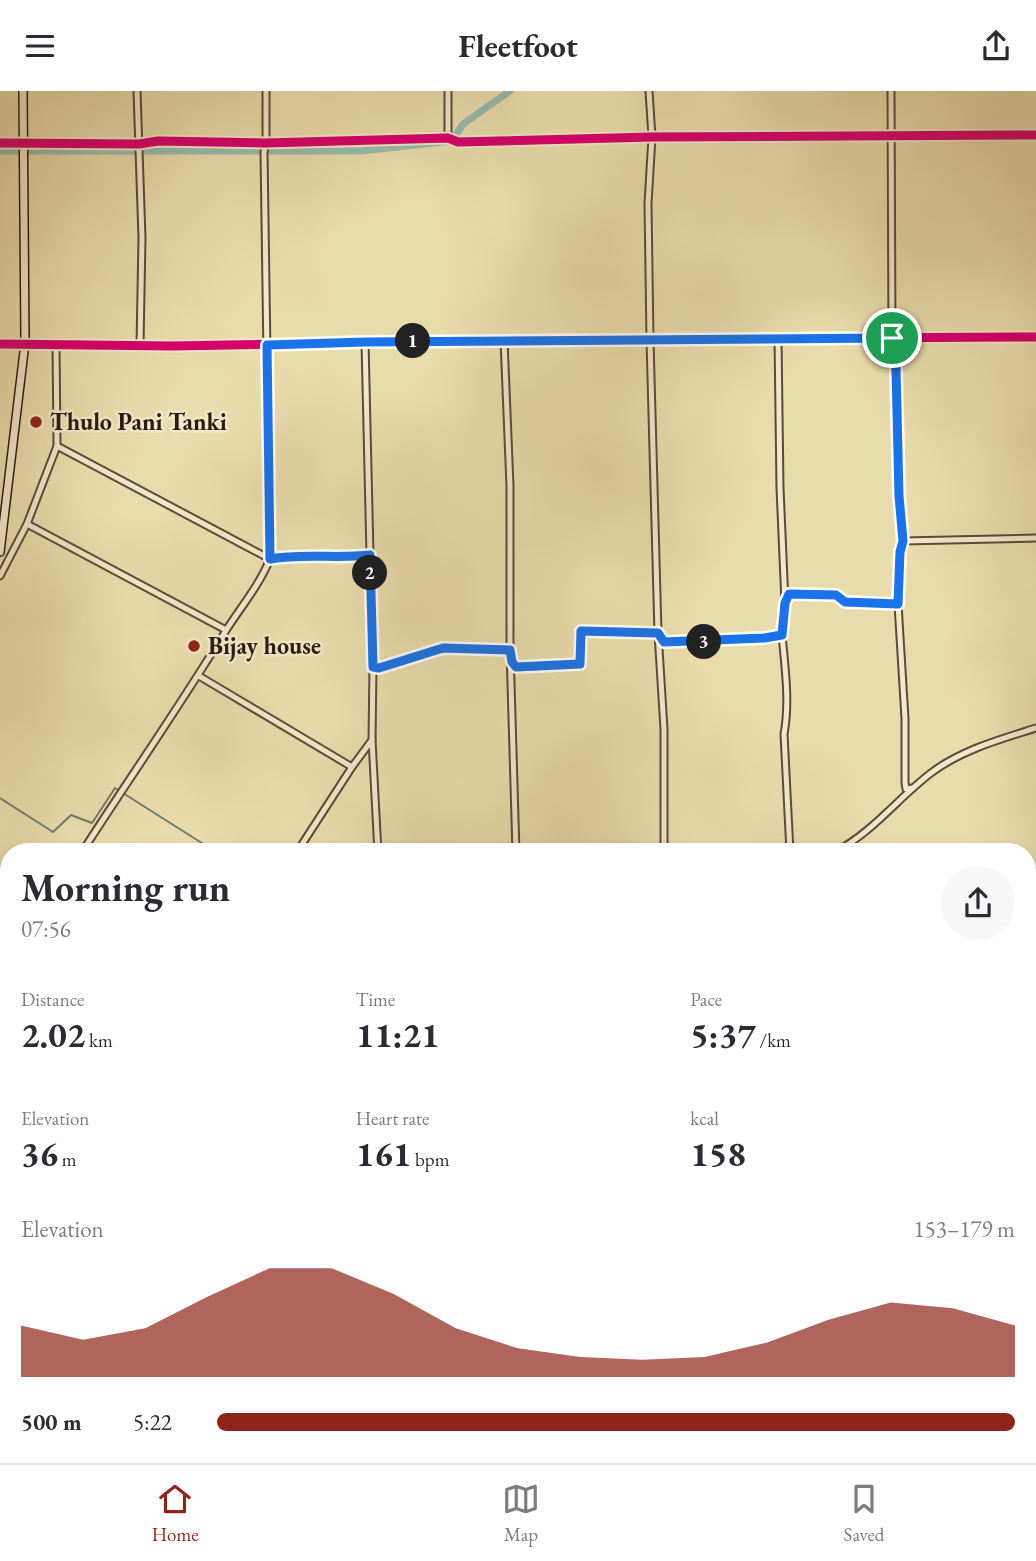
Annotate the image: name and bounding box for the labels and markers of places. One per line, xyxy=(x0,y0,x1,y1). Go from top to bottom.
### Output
pin xyxy=(862,308,922,368)
pin: 1 xyxy=(396,323,430,359)
place label: Thulo Pani Tanki xyxy=(50,406,227,437)
marker: Thulo Pani Tanki xyxy=(28,414,44,430)
pin: 2 xyxy=(352,555,388,591)
pin: 3 xyxy=(686,625,722,659)
place label: Bijay house xyxy=(208,630,321,662)
marker: Bijay house xyxy=(186,638,202,654)

